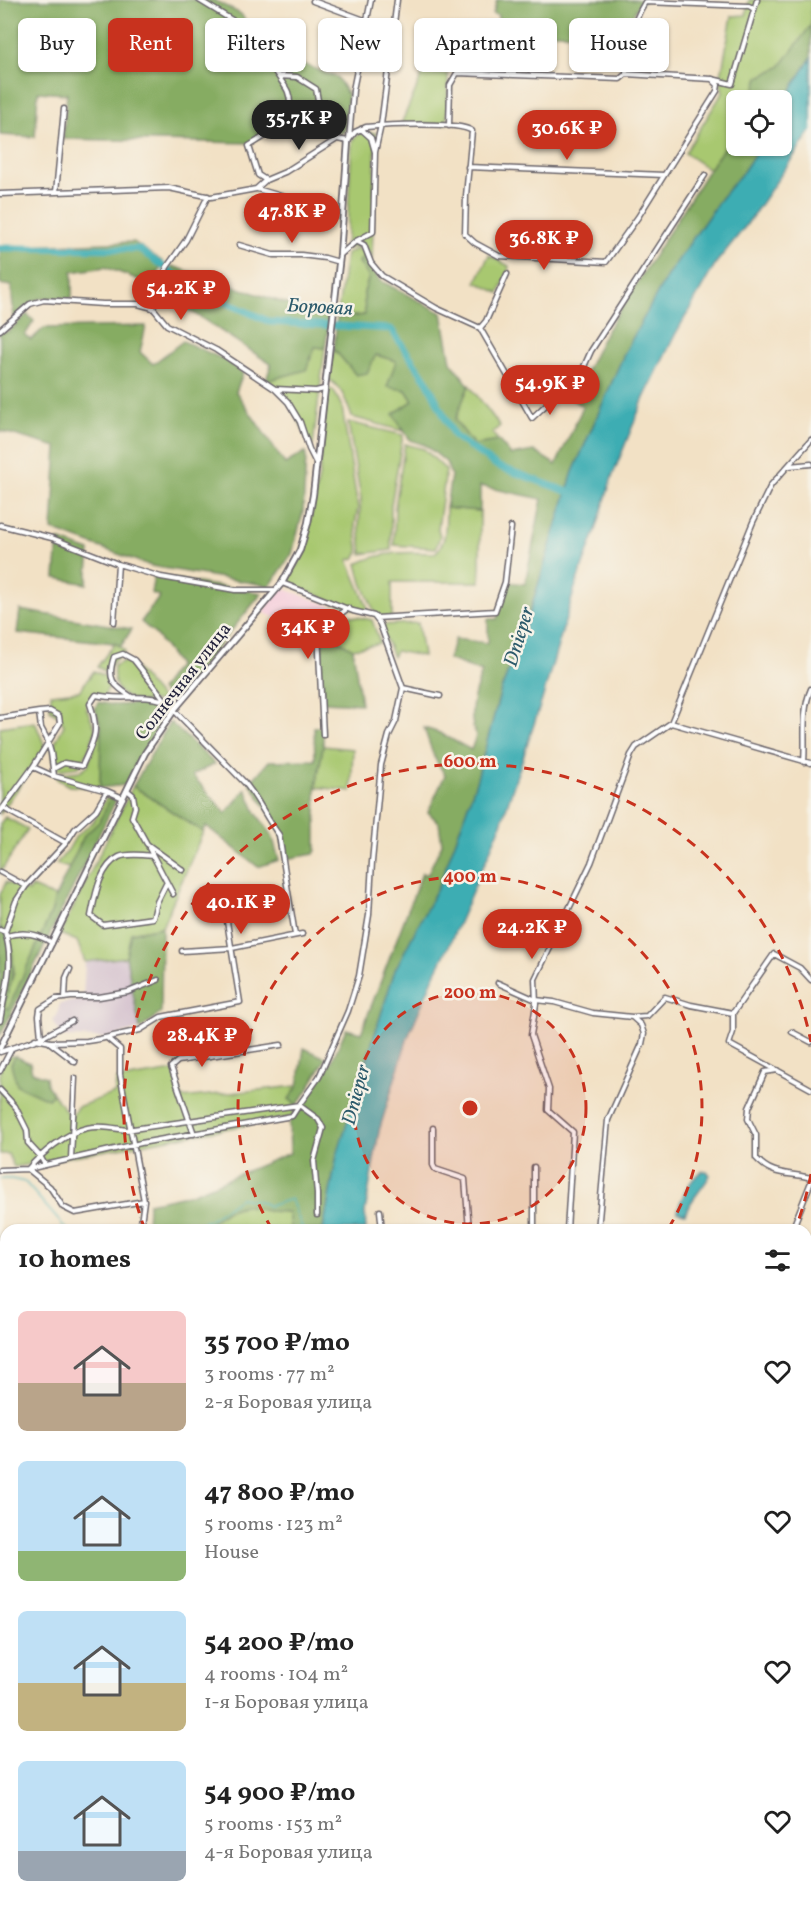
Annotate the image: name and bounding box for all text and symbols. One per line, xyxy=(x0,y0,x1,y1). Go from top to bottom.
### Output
chip: Buy xyxy=(18,18,96,72)
chip: Rent xyxy=(108,18,193,72)
chip: Filters xyxy=(205,18,306,72)
chip: New xyxy=(318,18,402,72)
chip: Apartment xyxy=(414,18,557,72)
chip: House xyxy=(569,18,669,72)
map controls xyxy=(726,90,792,156)
button: locate xyxy=(726,90,792,156)
pin: 35.7K ₽ xyxy=(244,100,354,151)
text: 35.7K ₽ xyxy=(266,105,332,133)
pin: 30.6K ₽ xyxy=(512,110,622,161)
text: 30.6K ₽ xyxy=(531,115,603,143)
pin: 47.8K ₽ xyxy=(237,193,347,244)
text: 47.8K ₽ xyxy=(258,198,326,226)
pin: 36.8K ₽ xyxy=(489,220,599,271)
text: 36.8K ₽ xyxy=(509,225,579,253)
pin: 54.2K ₽ xyxy=(126,270,236,321)
text: 54.2K ₽ xyxy=(146,275,216,303)
water label: Боровая xyxy=(286,292,354,324)
pin: 54.9K ₽ xyxy=(495,365,605,416)
text: 54.9K ₽ xyxy=(515,370,585,398)
water label: Dnieper xyxy=(498,603,543,670)
pin: 34K ₽ xyxy=(266,609,350,660)
text: 34K ₽ xyxy=(281,614,335,642)
street label: Солнечная улица xyxy=(130,618,238,746)
text: 600 m xyxy=(443,750,497,775)
text: 400 m xyxy=(443,865,497,890)
pin: 40.1K ₽ xyxy=(186,884,296,935)
text: 40.1K ₽ xyxy=(206,889,276,917)
pin: 24.2K ₽ xyxy=(477,909,587,960)
text: 24.2K ₽ xyxy=(497,914,567,942)
text: 200 m xyxy=(444,981,496,1006)
pin: 28.4K ₽ xyxy=(147,1017,257,1068)
text: 28.4K ₽ xyxy=(167,1022,238,1050)
water label: Dnieper xyxy=(336,1061,379,1128)
centre of rings xyxy=(460,1098,480,1118)
text: 10 homes xyxy=(18,1242,131,1278)
icon: filters xyxy=(761,1244,794,1277)
text: 35 700 ₽/mo xyxy=(204,1325,350,1361)
icon: home xyxy=(66,1335,138,1407)
icon: heart xyxy=(761,1355,794,1388)
text: 3 rooms · 77 m² xyxy=(204,1361,335,1389)
text: 2-я Боровая улица xyxy=(204,1389,372,1417)
text: 47 800 ₽/mo xyxy=(204,1475,355,1511)
icon: home xyxy=(66,1485,138,1557)
icon: heart xyxy=(761,1505,794,1538)
text: 5 rooms · 123 m² xyxy=(204,1511,343,1539)
text: House xyxy=(204,1539,259,1567)
text: 54 200 ₽/mo xyxy=(204,1625,354,1661)
icon: home xyxy=(66,1635,138,1707)
icon: heart xyxy=(761,1655,794,1688)
text: 4 rooms · 104 m² xyxy=(204,1661,348,1689)
text: 1-я Боровая улица xyxy=(204,1689,369,1717)
text: 54 900 ₽/mo xyxy=(204,1775,355,1811)
icon: home xyxy=(66,1785,138,1857)
icon: heart xyxy=(761,1805,794,1838)
text: 5 rooms · 153 m² xyxy=(204,1811,342,1839)
text: 4-я Боровая улица xyxy=(204,1839,373,1867)

